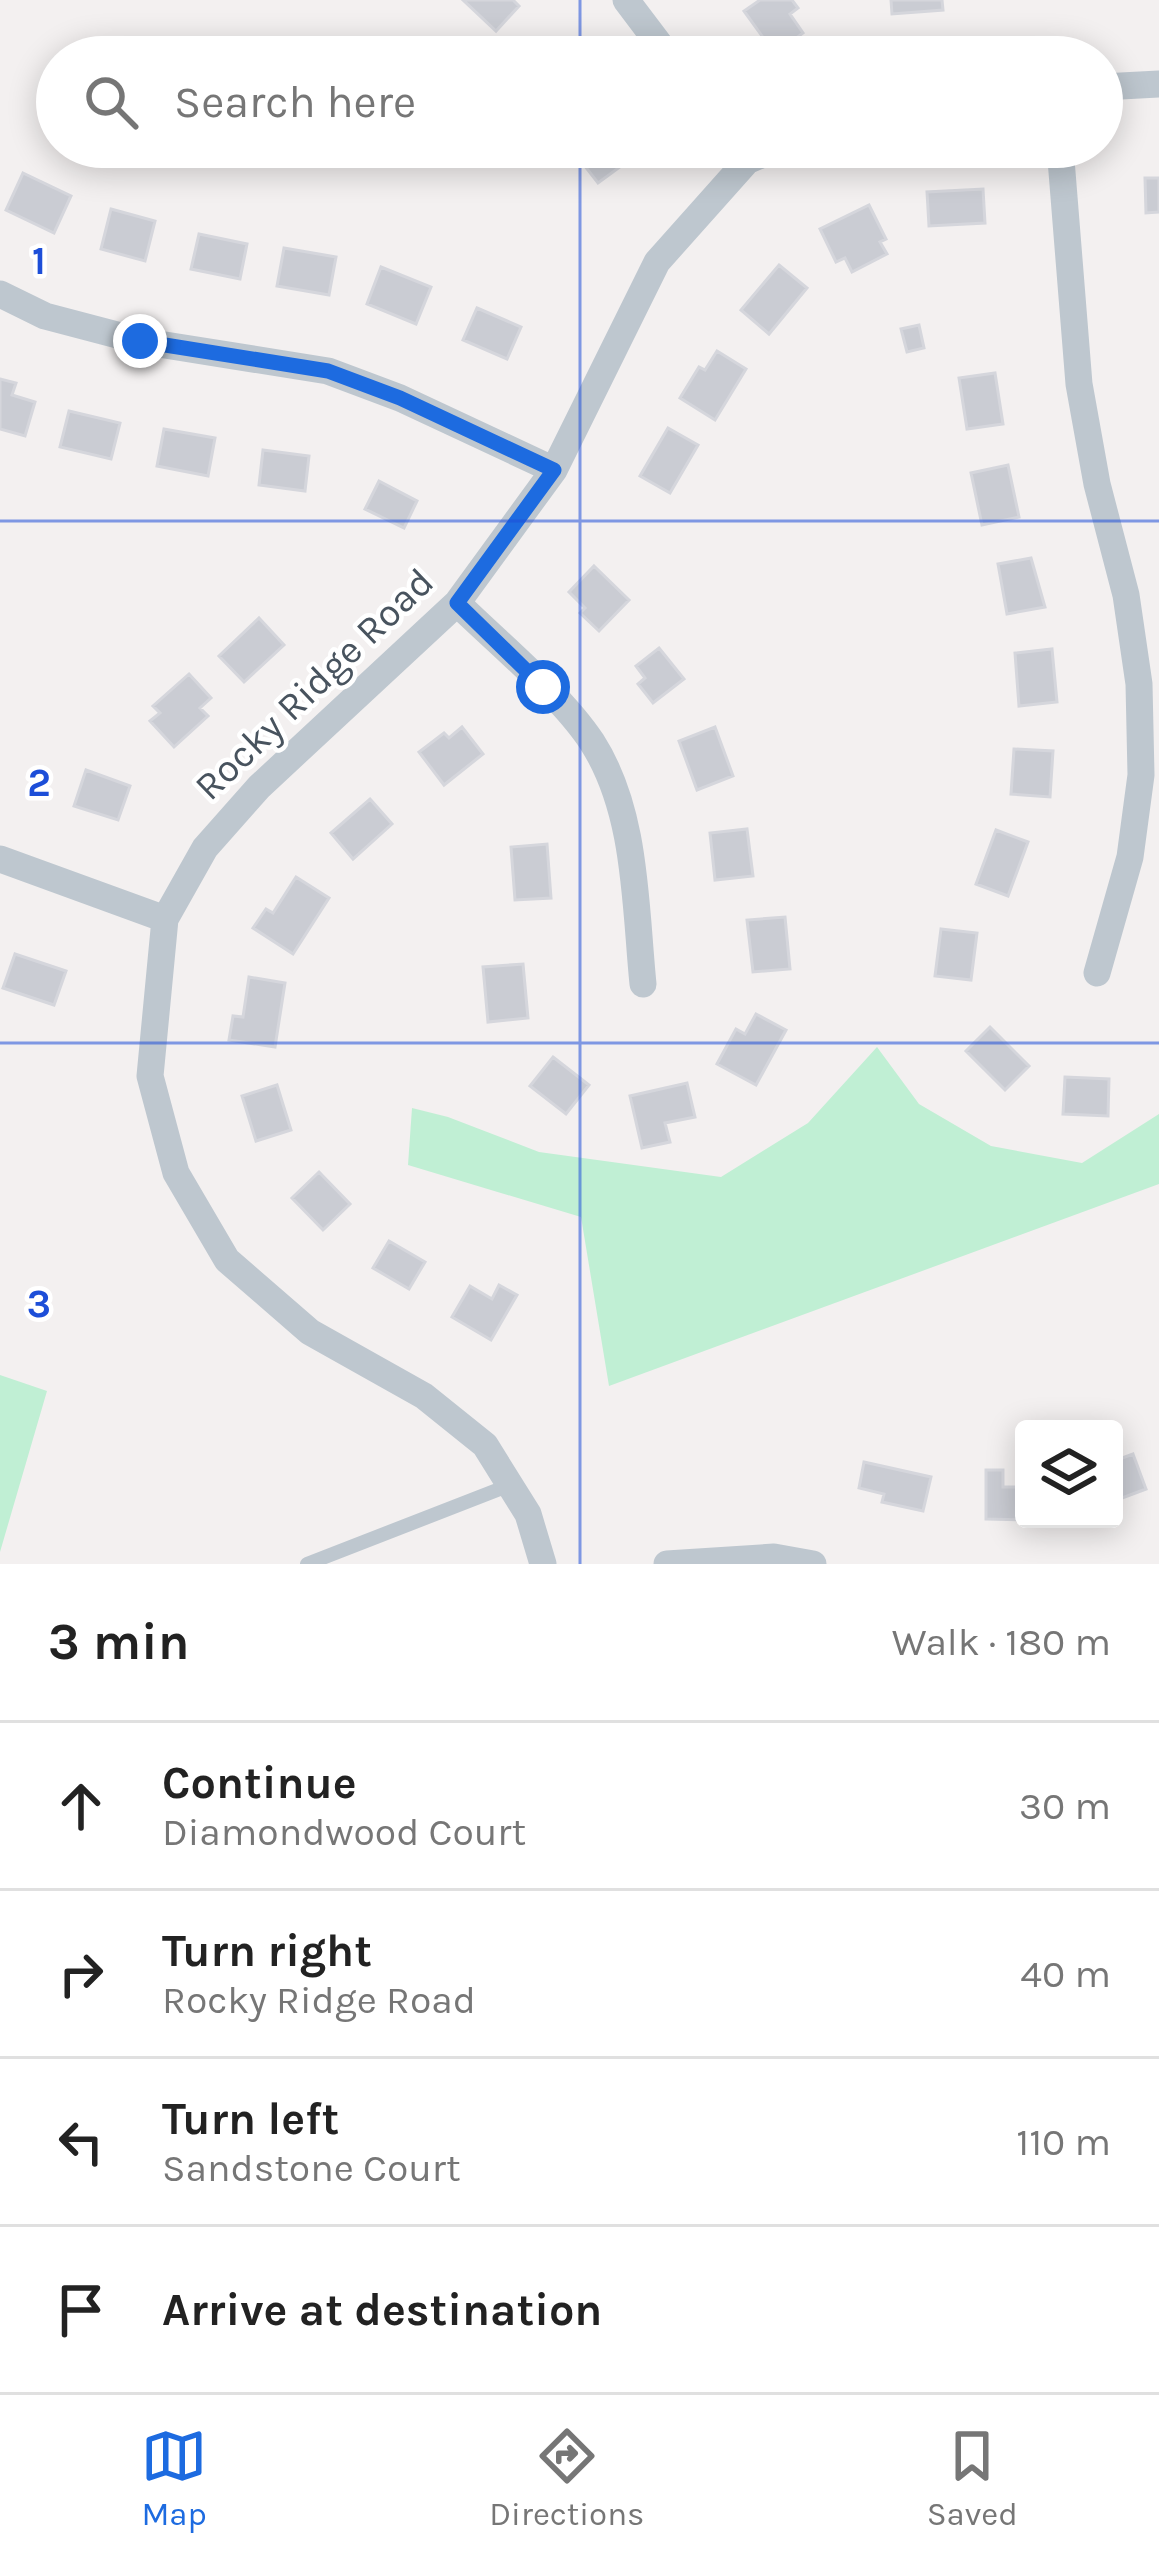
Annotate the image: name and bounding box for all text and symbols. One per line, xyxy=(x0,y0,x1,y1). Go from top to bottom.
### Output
search box xyxy=(36,36,1123,168)
icon: search xyxy=(78,69,144,135)
text: Search here xyxy=(174,76,416,128)
text: 1 xyxy=(32,238,46,284)
route end xyxy=(113,314,167,368)
street label: Rocky Ridge Road xyxy=(185,558,443,810)
route start xyxy=(516,660,570,714)
text: 2 xyxy=(27,760,51,806)
text: 3 xyxy=(27,1281,51,1327)
map controls xyxy=(1015,1420,1123,1528)
button: layers xyxy=(1015,1420,1123,1528)
text: 3 min xyxy=(48,1612,190,1672)
text: Walk · 180 m xyxy=(892,1619,1111,1665)
text: Continue xyxy=(162,1757,357,1809)
icon: ahead xyxy=(48,1773,114,1839)
text: 30 m xyxy=(1019,1783,1111,1829)
text: Diamondwood Court xyxy=(162,1809,526,1855)
text: Turn right xyxy=(162,1925,372,1977)
icon: right xyxy=(48,1941,114,2007)
text: 40 m xyxy=(1020,1951,1111,1997)
text: Rocky Ridge Road xyxy=(162,1977,476,2023)
text: Turn left xyxy=(162,2093,339,2145)
icon: left xyxy=(48,2109,114,2175)
text: 110 m xyxy=(1016,2119,1111,2165)
text: Sandstone Court xyxy=(162,2145,461,2191)
icon: arrive xyxy=(48,2277,114,2343)
text: Arrive at destination xyxy=(162,2284,602,2336)
tab: Map xyxy=(141,2423,207,2533)
tab: Directions xyxy=(489,2423,644,2533)
tab: Saved xyxy=(927,2423,1018,2533)

